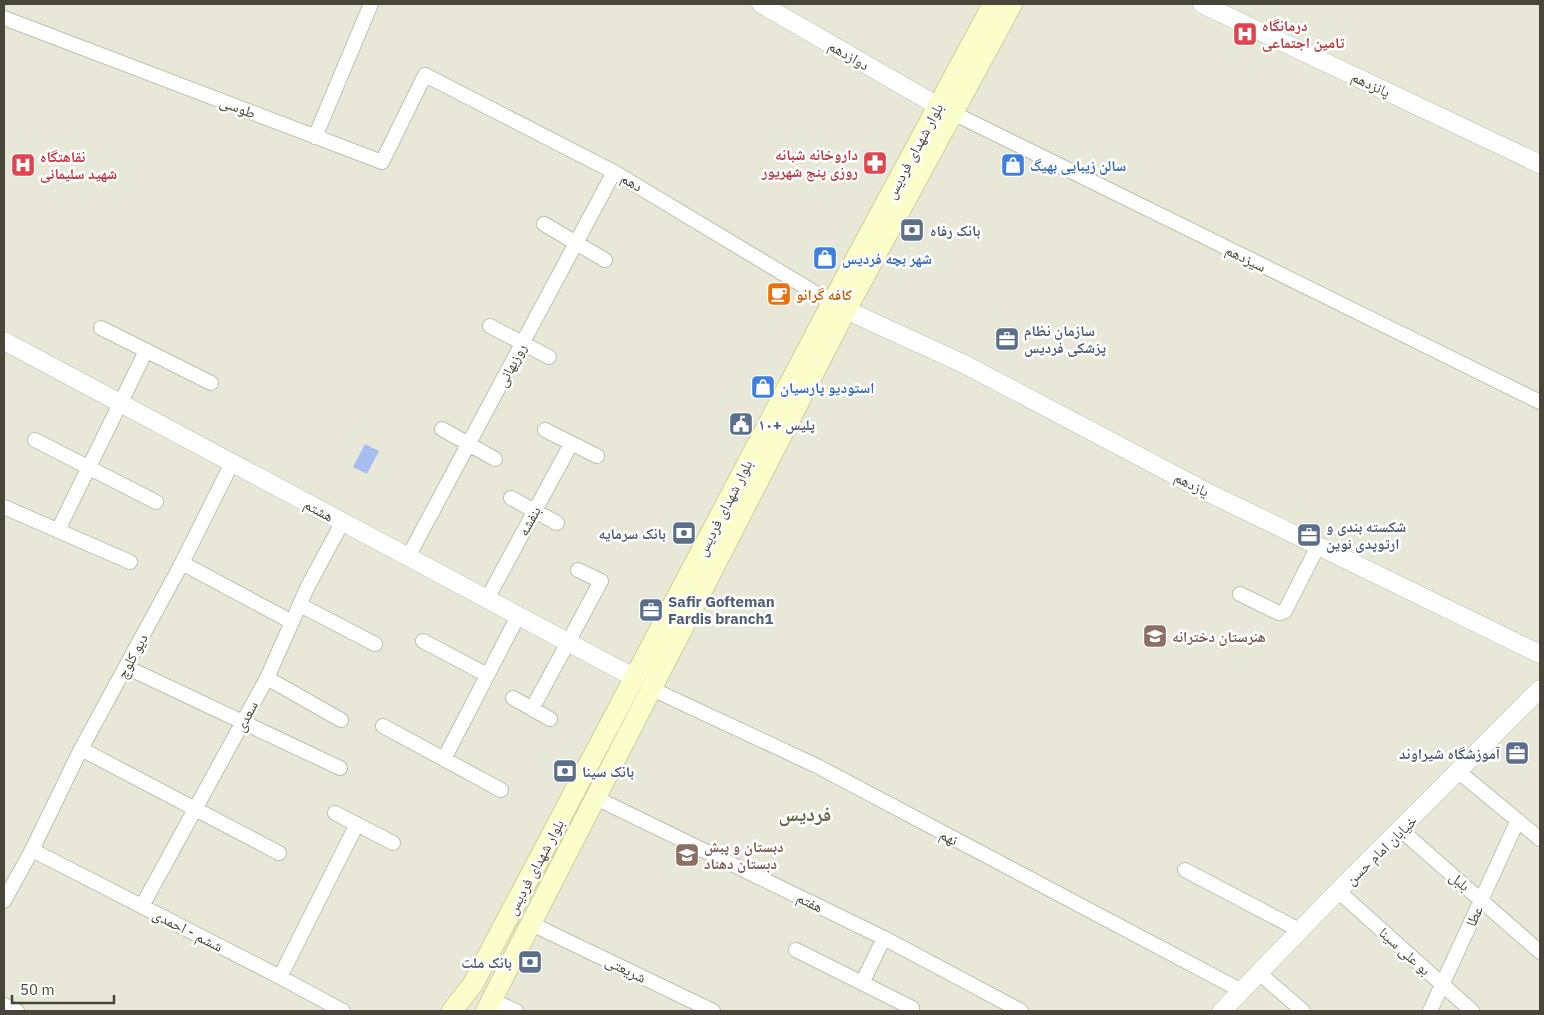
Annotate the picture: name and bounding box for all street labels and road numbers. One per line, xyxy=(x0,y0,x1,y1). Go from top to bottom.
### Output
street label: دوازدهم xyxy=(825,36,873,75)
street label: پانزدهم xyxy=(1348,67,1394,102)
street label: طوسی xyxy=(217,91,259,123)
street label: بلوار شهدای فردیس xyxy=(881,100,948,203)
street label: دهم xyxy=(617,168,646,197)
street label: سیزدهم xyxy=(1222,240,1270,277)
street label: روزبهانی xyxy=(492,340,531,391)
street label: بلوار شهدای فردیس xyxy=(692,457,757,560)
street label: یازدهم xyxy=(1171,467,1213,502)
street label: هشتم xyxy=(300,494,337,527)
street label: بنفشه xyxy=(513,503,545,539)
street label: دیو کلوچ xyxy=(112,630,153,682)
street label: سعدی xyxy=(230,697,263,735)
street label: خیابان امام حسن xyxy=(1341,811,1422,890)
street label: بلوار شهدای فردیس xyxy=(502,816,569,919)
street label: نهم xyxy=(936,825,961,850)
street label: بلبل xyxy=(1445,867,1474,896)
street label: هفتم xyxy=(793,888,826,917)
street label: عطا xyxy=(1461,902,1487,929)
street label: ششم - احمدی xyxy=(149,904,226,957)
street label: بو علی سینا xyxy=(1374,923,1435,980)
street label: شریعتی xyxy=(602,951,650,988)

